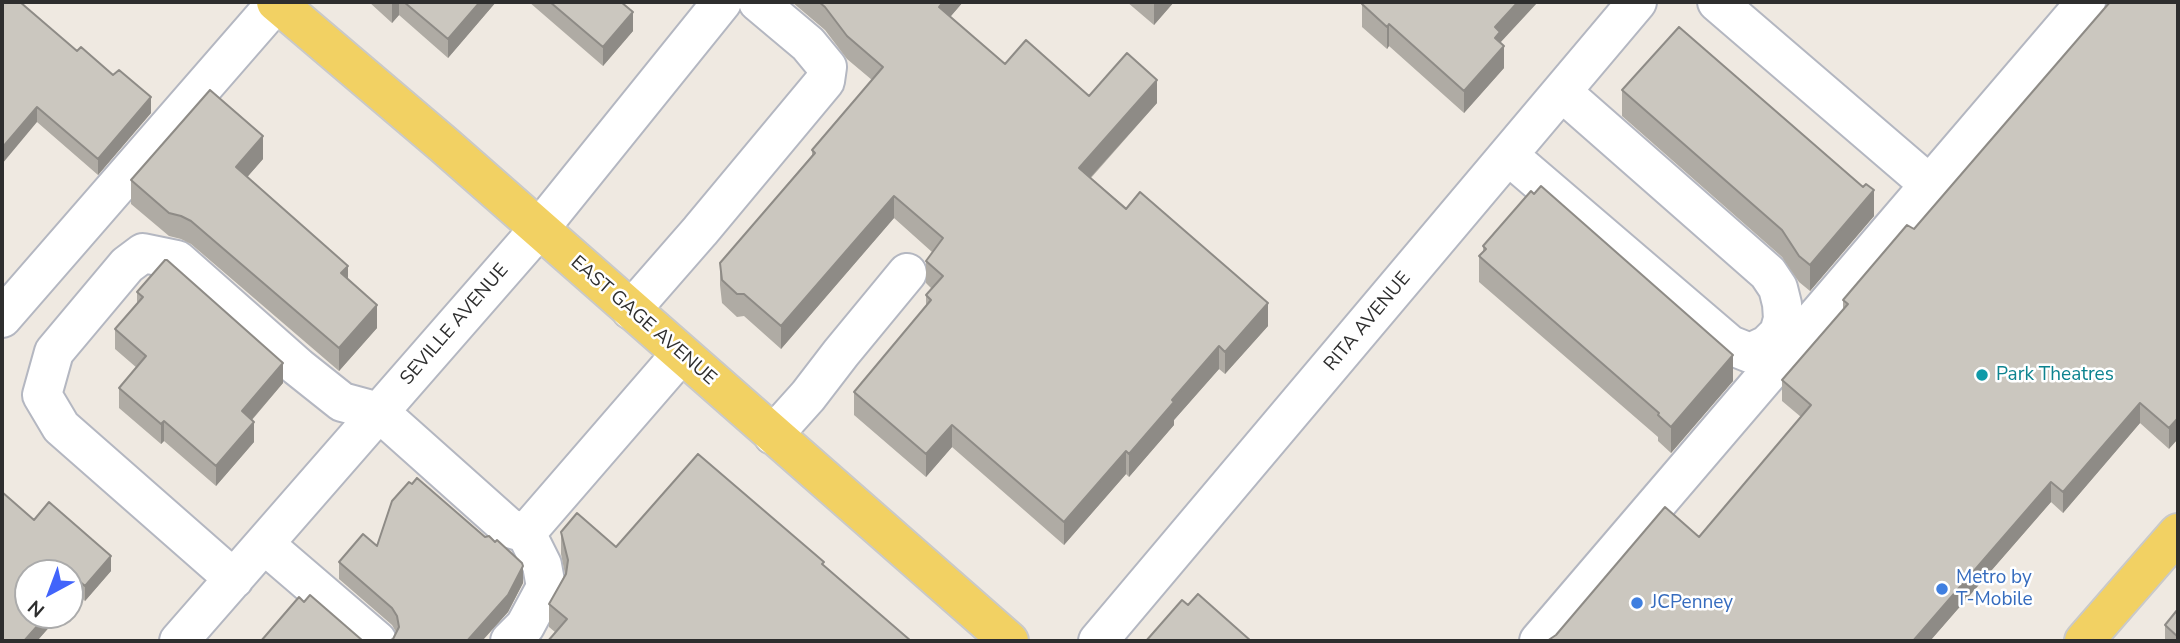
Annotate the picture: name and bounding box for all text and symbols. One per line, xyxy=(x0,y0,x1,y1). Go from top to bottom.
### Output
street label: EAST GAGE AVENUE xyxy=(566,252,720,390)
street label: SEVILLE AVENUE xyxy=(396,260,514,390)
street label: RITA AVENUE xyxy=(1320,268,1416,376)
place label: Park Theatres xyxy=(1996,364,2114,386)
marker: Park Theatres xyxy=(1974,367,1990,383)
north arrow xyxy=(14,559,84,629)
place label: Metro by T-Mobile xyxy=(1956,567,2033,611)
marker: Metro by T-Mobile xyxy=(1934,581,1950,597)
place label: JCPenney xyxy=(1651,592,1733,614)
text: N xyxy=(23,594,50,623)
marker: JCPenney xyxy=(1629,595,1645,611)

